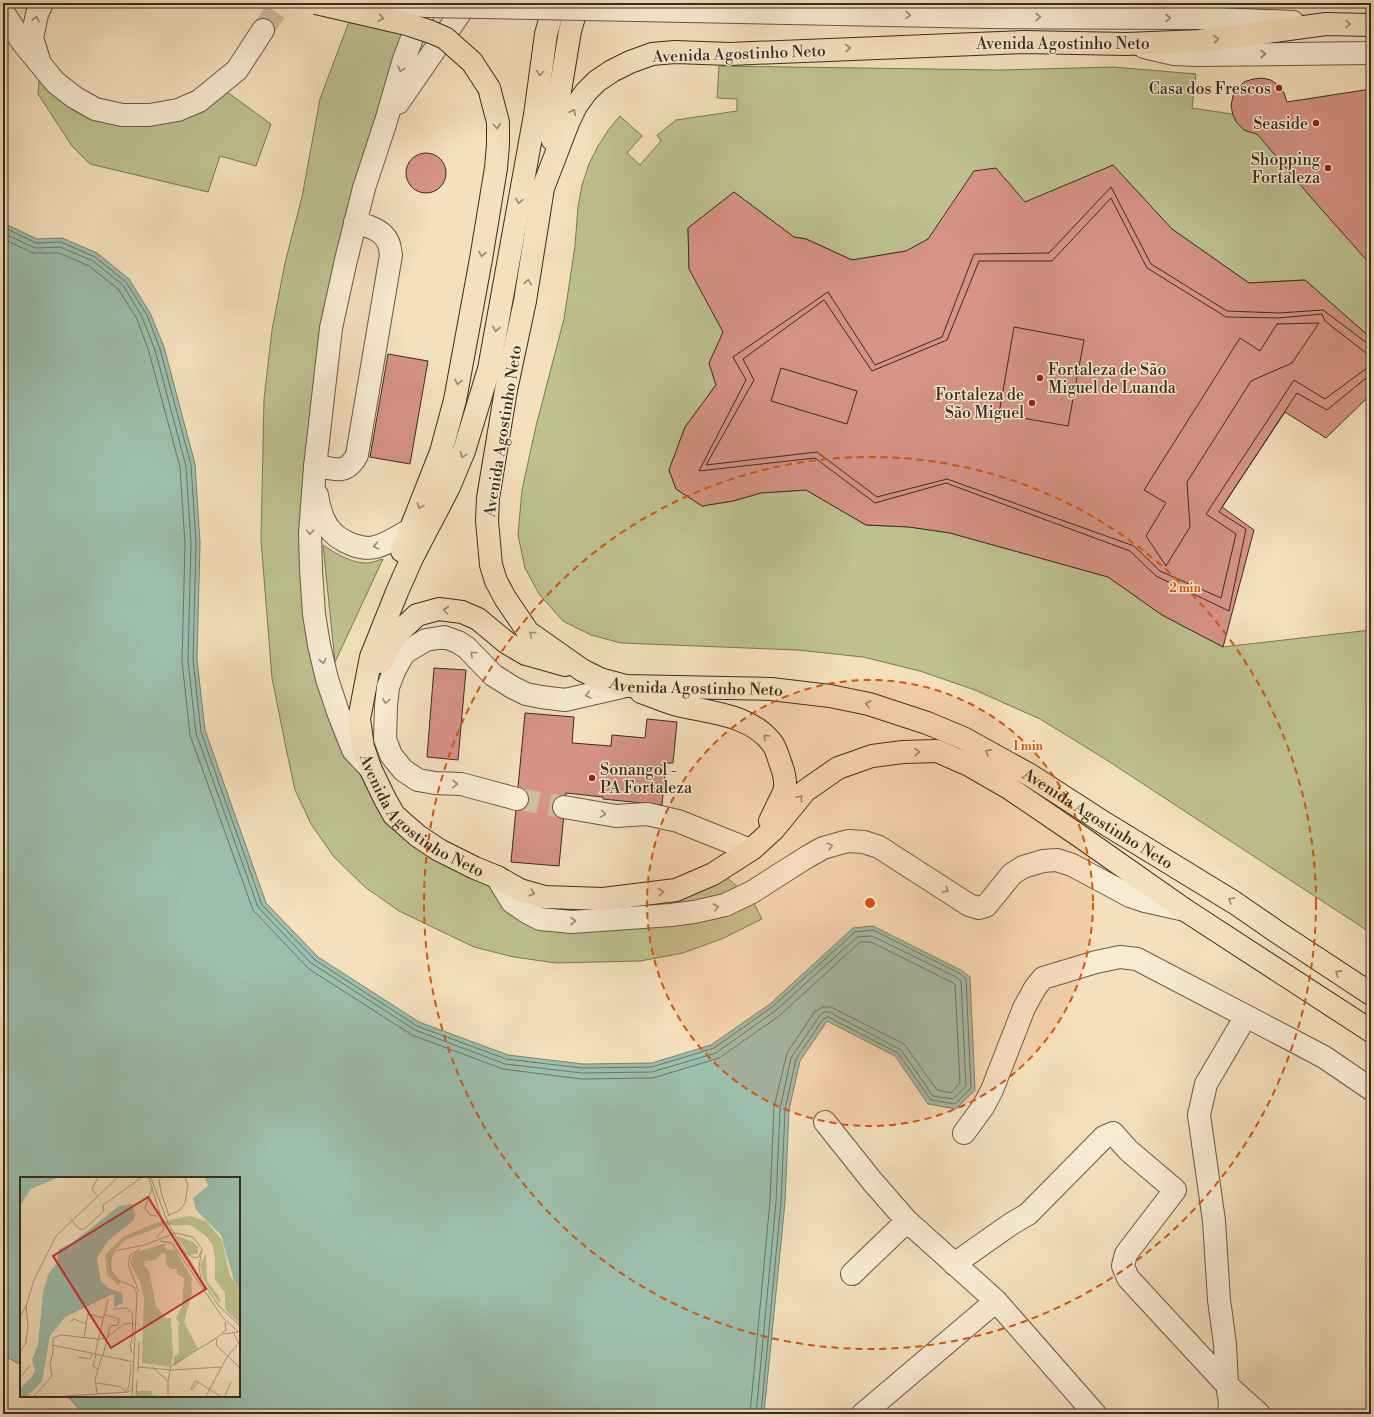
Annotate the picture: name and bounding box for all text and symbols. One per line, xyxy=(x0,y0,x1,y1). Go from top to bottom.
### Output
one-way arrow xyxy=(905,11,911,19)
one-way arrow xyxy=(1035,13,1041,21)
one-way arrow xyxy=(378,14,384,22)
one-way arrow xyxy=(1165,14,1171,22)
one-way arrow xyxy=(32,16,40,22)
one-way arrow xyxy=(1345,20,1351,28)
street label: Avenida Agostinho Neto xyxy=(975,34,1150,54)
one-way arrow xyxy=(1213,34,1219,43)
street label: Avenida Agostinho Neto xyxy=(651,41,826,67)
one-way arrow xyxy=(845,44,851,53)
one-way arrow xyxy=(1260,50,1266,58)
one-way arrow xyxy=(397,66,406,73)
one-way arrow xyxy=(536,70,545,76)
place label: Casa dos Frescos xyxy=(1149,79,1271,99)
marker: Casa dos Frescos xyxy=(1274,83,1284,93)
one-way arrow xyxy=(568,109,576,117)
place label: Seaside xyxy=(1253,114,1308,134)
marker: Seaside xyxy=(1311,118,1321,128)
one-way arrow xyxy=(493,123,502,129)
place label: Shopping Fortaleza xyxy=(1251,150,1321,188)
marker: Shopping Fortaleza xyxy=(1323,163,1333,173)
one-way arrow xyxy=(515,198,524,204)
one-way arrow xyxy=(478,251,487,258)
one-way arrow xyxy=(523,279,532,285)
one-way arrow xyxy=(492,326,501,332)
street label: Avenida Agostinho Neto xyxy=(479,344,526,519)
place label: Fortaleza de São Miguel de Luanda xyxy=(1048,360,1177,398)
marker: Fortaleza de São Miguel de Luanda xyxy=(1035,373,1045,383)
one-way arrow xyxy=(454,379,463,385)
place label: Fortaleza de São Miguel xyxy=(935,385,1024,423)
marker: Fortaleza de São Miguel xyxy=(1027,398,1037,408)
one-way arrow xyxy=(459,451,467,458)
one-way arrow xyxy=(416,503,424,510)
one-way arrow xyxy=(306,529,315,535)
one-way arrow xyxy=(373,542,380,550)
text: 2 min xyxy=(1169,581,1201,596)
one-way arrow xyxy=(443,606,449,615)
one-way arrow xyxy=(529,632,536,639)
one-way arrow xyxy=(470,651,478,659)
one-way arrow xyxy=(318,657,326,664)
street label: Avenida Agostinho Neto xyxy=(606,673,784,701)
one-way arrow xyxy=(585,690,591,698)
one-way arrow xyxy=(382,698,391,704)
one-way arrow xyxy=(865,701,871,709)
one-way arrow xyxy=(763,734,771,742)
text: 1 min xyxy=(1013,739,1044,754)
one-way arrow xyxy=(914,747,920,756)
street label: Avenida Agostinho Neto xyxy=(355,750,487,882)
one-way arrow xyxy=(985,750,993,757)
place label: Sonangol - PA Fortaleza xyxy=(600,760,693,798)
street label: Avenida Agostinho Neto xyxy=(1018,764,1176,874)
marker: Sonangol - PA Fortaleza xyxy=(587,773,597,783)
one-way arrow xyxy=(452,779,459,788)
one-way arrow xyxy=(795,796,802,803)
one-way arrow xyxy=(600,809,606,818)
one-way arrow xyxy=(827,843,833,851)
one-way arrow xyxy=(942,885,949,893)
one-way arrow xyxy=(658,888,664,897)
one-way arrow xyxy=(528,889,535,897)
centre of rings xyxy=(863,896,877,910)
one-way arrow xyxy=(1228,898,1235,905)
one-way arrow xyxy=(713,903,719,911)
one-way arrow xyxy=(570,917,576,925)
one-way arrow xyxy=(1336,971,1343,978)
inset map xyxy=(20,1177,240,1397)

